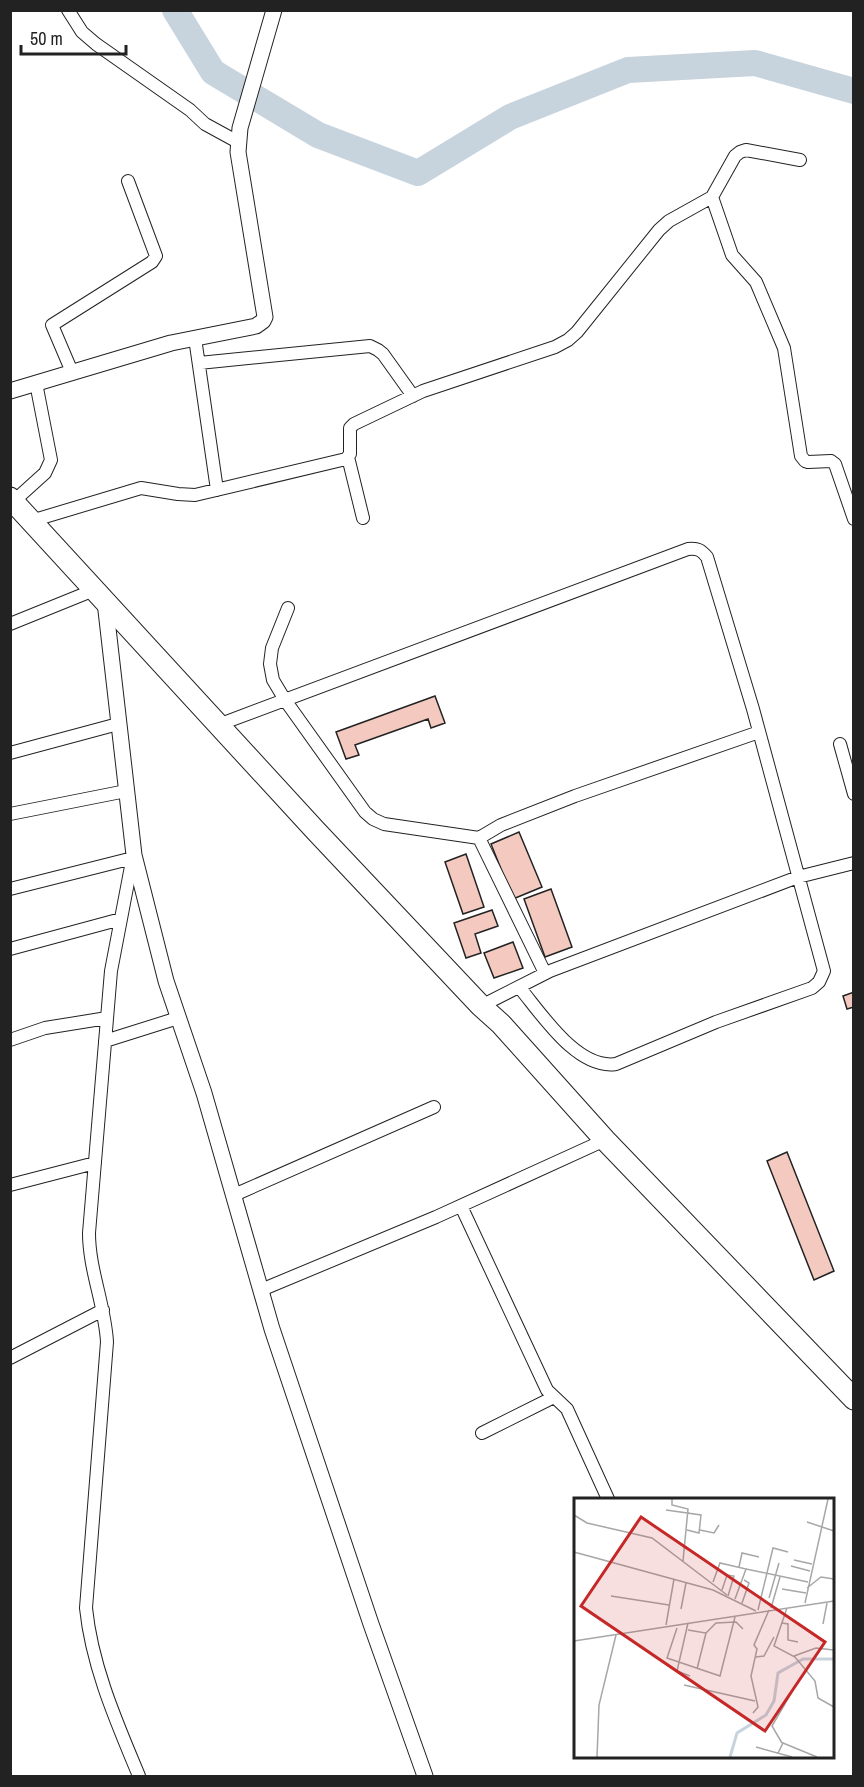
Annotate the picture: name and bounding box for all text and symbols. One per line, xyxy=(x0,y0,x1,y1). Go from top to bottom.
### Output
scale bar xyxy=(21,18,126,56)
text: 50 m xyxy=(30,26,63,51)
inset map xyxy=(574,1498,834,1757)

